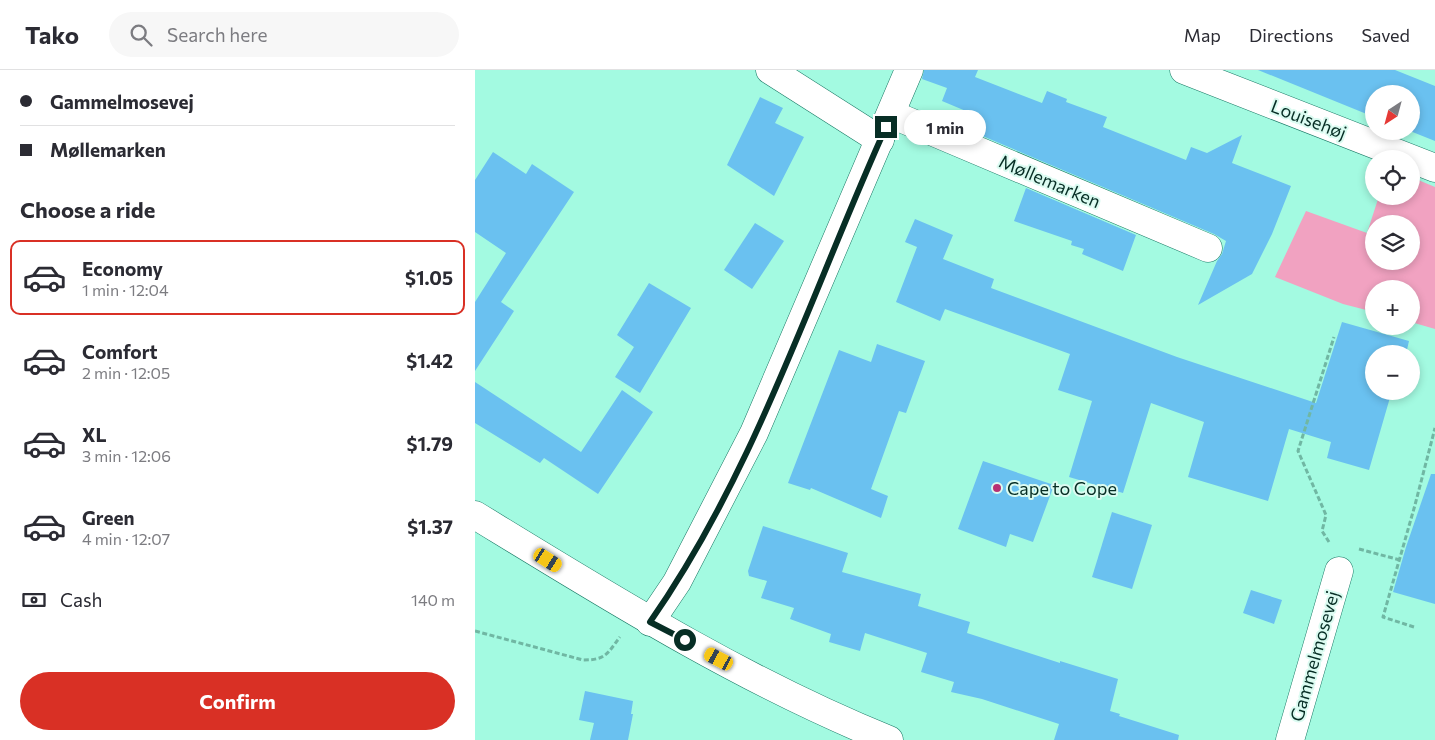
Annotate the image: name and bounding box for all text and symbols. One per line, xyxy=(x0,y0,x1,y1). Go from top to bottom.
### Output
search box xyxy=(109,12,459,57)
text: Tako xyxy=(25,20,79,49)
icon: search xyxy=(127,21,155,49)
text: Search here xyxy=(167,23,267,46)
text: Map xyxy=(1184,24,1221,46)
text: Directions xyxy=(1249,24,1333,46)
text: Saved xyxy=(1361,24,1410,46)
north arrow xyxy=(1365,85,1420,140)
map controls xyxy=(1365,85,1420,400)
text: Gammelmosevej xyxy=(50,90,194,113)
street label: Louisehøj xyxy=(1268,95,1350,143)
callout: 1 min xyxy=(903,110,986,144)
route end xyxy=(875,116,897,138)
text: 1 min xyxy=(926,118,964,137)
text: Møllemarken xyxy=(50,138,166,161)
street label: Møllemarken xyxy=(996,150,1104,212)
button: locate xyxy=(1365,150,1420,205)
text: Choose a ride xyxy=(20,196,155,223)
button: layers xyxy=(1365,215,1420,270)
icon: car xyxy=(22,255,67,300)
text: Economy xyxy=(82,257,163,280)
text: $1.05 xyxy=(405,266,453,289)
text: 1 min · 12:04 xyxy=(82,280,169,299)
button: + xyxy=(1365,280,1420,335)
icon: car xyxy=(22,338,67,383)
text: Comfort xyxy=(82,340,158,363)
button: − xyxy=(1365,345,1420,400)
text: $1.42 xyxy=(406,349,453,372)
text: 2 min · 12:05 xyxy=(82,363,170,382)
icon: car xyxy=(22,421,67,466)
text: XL xyxy=(82,423,107,446)
text: $1.79 xyxy=(407,432,453,455)
text: 3 min · 12:06 xyxy=(82,446,171,465)
place label: Cape to Cope xyxy=(1007,477,1117,499)
marker: Cape to Cope xyxy=(991,482,1003,494)
icon: car xyxy=(22,504,67,549)
text: Green xyxy=(82,506,134,529)
text: $1.37 xyxy=(407,515,453,538)
text: 4 min · 12:07 xyxy=(82,529,170,548)
car xyxy=(531,546,564,574)
icon: cash xyxy=(20,586,48,614)
text: Cash xyxy=(60,588,102,611)
street label: Gammelmosevej xyxy=(1285,588,1343,724)
text: 140 m xyxy=(411,590,455,609)
route start xyxy=(674,629,696,651)
car xyxy=(702,645,735,673)
button: Confirm xyxy=(20,672,455,730)

